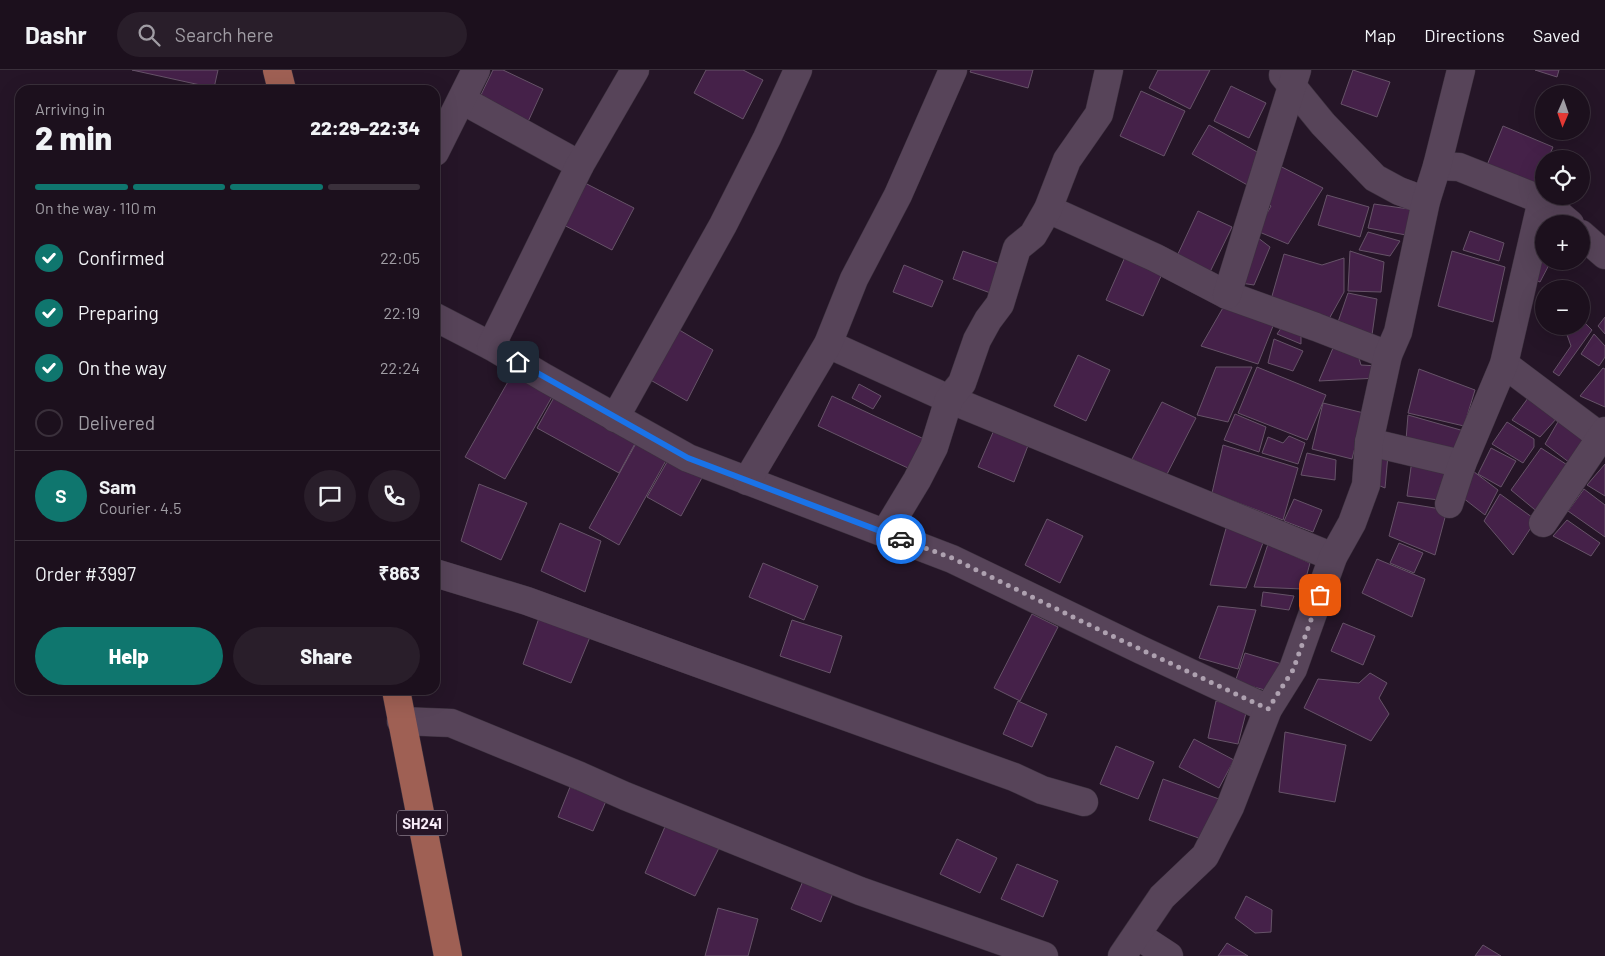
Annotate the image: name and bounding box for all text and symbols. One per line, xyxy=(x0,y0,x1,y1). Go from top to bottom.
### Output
search box xyxy=(117,12,467,57)
text: Dashr xyxy=(25,20,87,49)
icon: search xyxy=(135,21,163,49)
text: Search here xyxy=(175,23,274,46)
text: Map xyxy=(1364,24,1396,46)
text: Directions xyxy=(1424,24,1505,46)
text: Saved xyxy=(1533,24,1580,46)
north arrow xyxy=(1535,85,1590,140)
map controls xyxy=(1535,85,1590,335)
text: Arriving in xyxy=(35,99,105,118)
text: 22:29–22:34 xyxy=(310,116,420,139)
text: 2 min xyxy=(35,118,112,156)
button: locate xyxy=(1535,150,1590,205)
text: On the way · 110 m xyxy=(35,198,156,217)
button: + xyxy=(1535,215,1590,270)
icon: check xyxy=(35,244,63,272)
text: Confirmed xyxy=(78,246,165,269)
text: 22:05 xyxy=(380,248,420,267)
button: − xyxy=(1535,280,1590,335)
icon: check xyxy=(35,299,63,327)
text: Preparing xyxy=(78,301,159,324)
text: 22:19 xyxy=(383,303,420,322)
pin xyxy=(497,341,539,383)
icon: home xyxy=(504,348,532,376)
icon: check xyxy=(35,354,63,382)
text: On the way xyxy=(78,356,167,379)
text: 22:24 xyxy=(380,358,420,377)
text: Delivered xyxy=(78,411,155,434)
button: chat xyxy=(304,470,356,522)
button: phone xyxy=(368,470,420,522)
text: Sam xyxy=(99,475,136,498)
text: S xyxy=(55,484,67,507)
text: Courier · 4.5 xyxy=(99,498,182,517)
courier xyxy=(876,514,926,564)
icon: car xyxy=(887,525,915,553)
text: ₹863 xyxy=(378,561,420,584)
text: Order #3997 xyxy=(35,562,136,585)
pin xyxy=(1299,574,1341,616)
icon: bag xyxy=(1306,581,1334,609)
button: Help xyxy=(35,627,223,685)
button: Share xyxy=(233,627,420,685)
road number: SH241 xyxy=(397,810,447,836)

